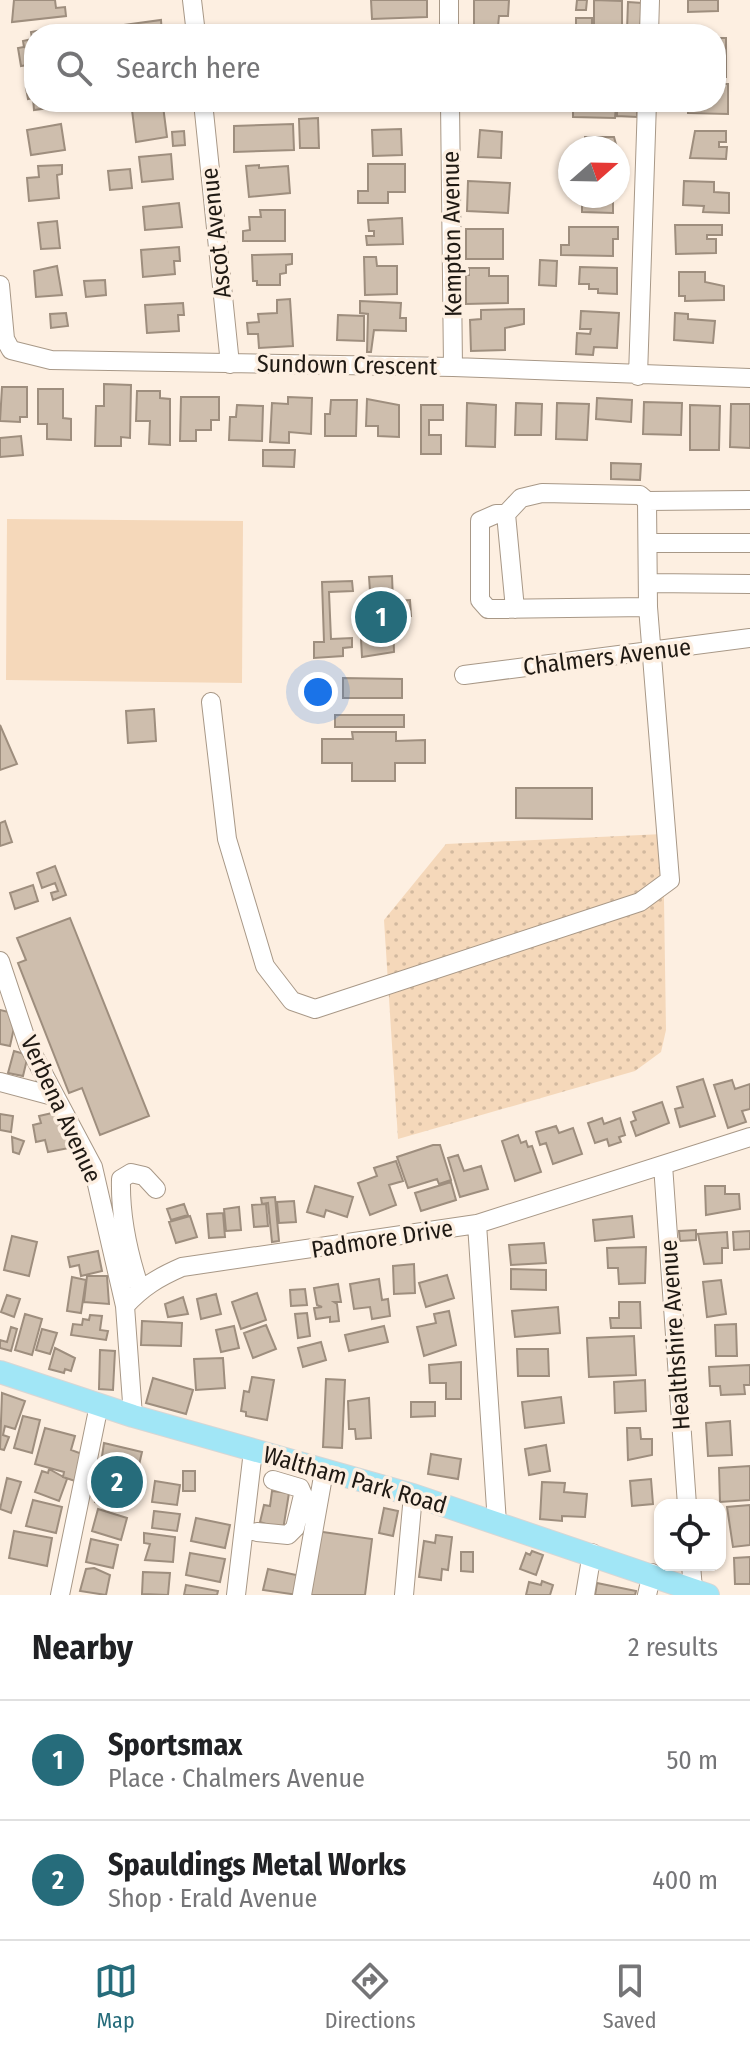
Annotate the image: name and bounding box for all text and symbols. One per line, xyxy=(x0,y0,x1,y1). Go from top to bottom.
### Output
search box xyxy=(24,24,726,112)
icon: search xyxy=(52,46,96,90)
text: Search here xyxy=(116,50,261,86)
north arrow xyxy=(558,136,630,208)
street label: Kempton Avenue xyxy=(437,151,467,317)
street label: Ascot Avenue xyxy=(195,166,237,300)
street label: Sundown Crescent xyxy=(257,349,438,381)
pin: 1 xyxy=(355,587,407,647)
street label: Chalmers Avenue xyxy=(522,633,692,681)
your location xyxy=(298,672,338,712)
street label: Verbena Avenue xyxy=(15,1031,107,1187)
street label: Padmore Drive xyxy=(309,1214,455,1264)
street label: Healthshire Avenue xyxy=(654,1239,696,1431)
street label: Waltham Park Road xyxy=(260,1440,450,1520)
pin: 2 xyxy=(91,1452,143,1512)
map controls xyxy=(654,1499,726,1571)
button: locate xyxy=(654,1499,726,1571)
text: Nearby xyxy=(32,1627,133,1668)
text: 2 results xyxy=(628,1632,718,1663)
text: Sportsmax xyxy=(108,1727,242,1763)
text: 1 xyxy=(53,1745,64,1776)
text: 50 m xyxy=(666,1745,718,1776)
text: Place · Chalmers Avenue xyxy=(108,1763,365,1794)
text: Spauldings Metal Works xyxy=(108,1847,406,1883)
text: 2 xyxy=(52,1865,64,1896)
text: 400 m xyxy=(652,1865,718,1896)
text: Shop · Erald Avenue xyxy=(108,1883,317,1914)
tab: Map xyxy=(94,1959,138,2034)
tab: Directions xyxy=(325,1959,416,2034)
tab: Saved xyxy=(603,1959,656,2034)

